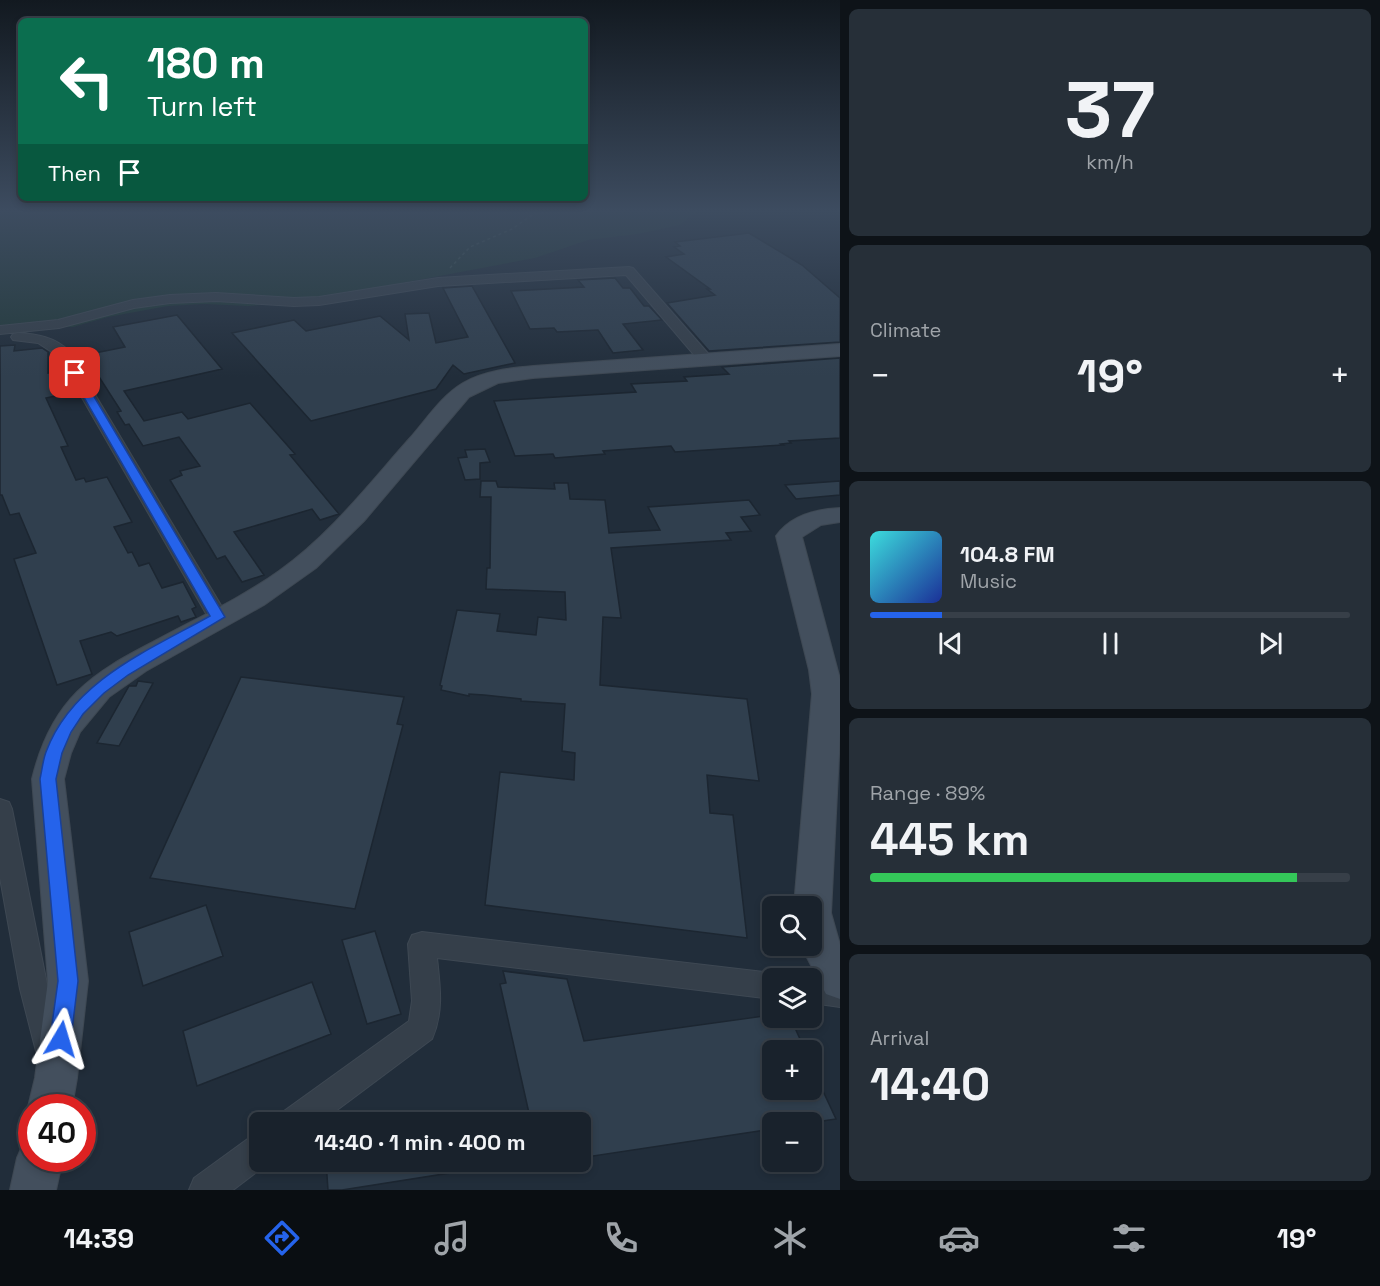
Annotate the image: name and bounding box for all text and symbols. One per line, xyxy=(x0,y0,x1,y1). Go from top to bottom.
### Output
text: 180 m xyxy=(147,37,265,90)
icon: left xyxy=(48,42,126,120)
text: 37 xyxy=(1065,60,1155,160)
text: Turn left xyxy=(147,89,257,124)
text: km/h xyxy=(1086,149,1134,175)
icon: arrive xyxy=(113,156,146,189)
text: Then xyxy=(48,159,101,187)
text: Climate xyxy=(870,317,941,343)
pin xyxy=(49,347,100,398)
text: 19° xyxy=(1077,348,1143,405)
text: − xyxy=(870,355,890,397)
text: + xyxy=(1330,355,1350,397)
icon: arrive xyxy=(58,356,91,389)
text: 104.8 FM xyxy=(960,540,1055,568)
text: Music xyxy=(960,568,1017,594)
icon: previous xyxy=(934,627,967,660)
icon: pause xyxy=(1094,627,1127,660)
icon: next xyxy=(1254,627,1287,660)
text: Range · 89% xyxy=(870,780,985,806)
text: 445 km xyxy=(870,811,1029,868)
map controls xyxy=(762,896,822,1172)
button: search xyxy=(762,896,822,956)
button: layers xyxy=(762,968,822,1028)
position arrow xyxy=(29,1007,93,1071)
text: Arrival xyxy=(870,1025,929,1051)
button: + xyxy=(762,1040,822,1100)
text: 14:40 xyxy=(870,1056,990,1113)
speed limit sign: 40 xyxy=(18,1094,96,1172)
button: − xyxy=(762,1112,822,1172)
text: 14:40 · 1 min · 400 m xyxy=(314,1128,526,1156)
icon: directions xyxy=(261,1217,303,1259)
icon: music xyxy=(431,1217,473,1259)
icon: phone xyxy=(600,1217,642,1259)
icon: climate xyxy=(769,1217,811,1259)
icon: car xyxy=(938,1217,980,1259)
icon: filters xyxy=(1108,1217,1150,1259)
text: 14:39 xyxy=(64,1221,134,1256)
text: 19° xyxy=(1277,1221,1316,1256)

